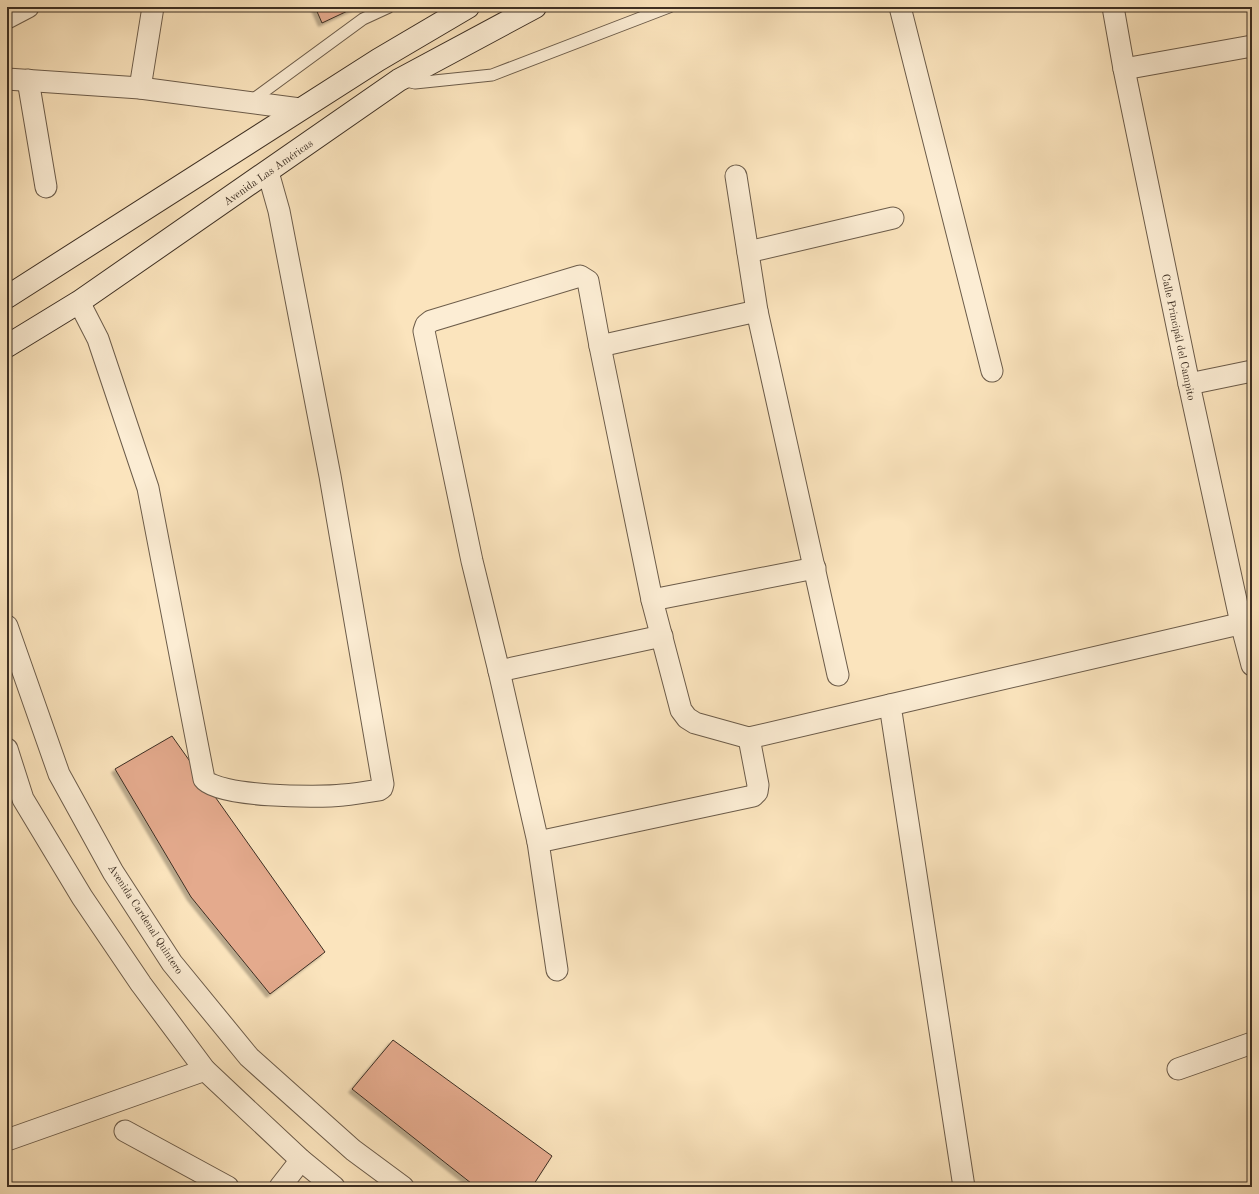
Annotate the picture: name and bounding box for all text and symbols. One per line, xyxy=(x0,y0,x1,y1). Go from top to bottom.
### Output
street label: Avenida Las Américas xyxy=(222,138,316,208)
street label: Calle Principál del Campito xyxy=(1159,273,1196,402)
street label: Avenida Cardenal Quintero xyxy=(105,863,184,977)

